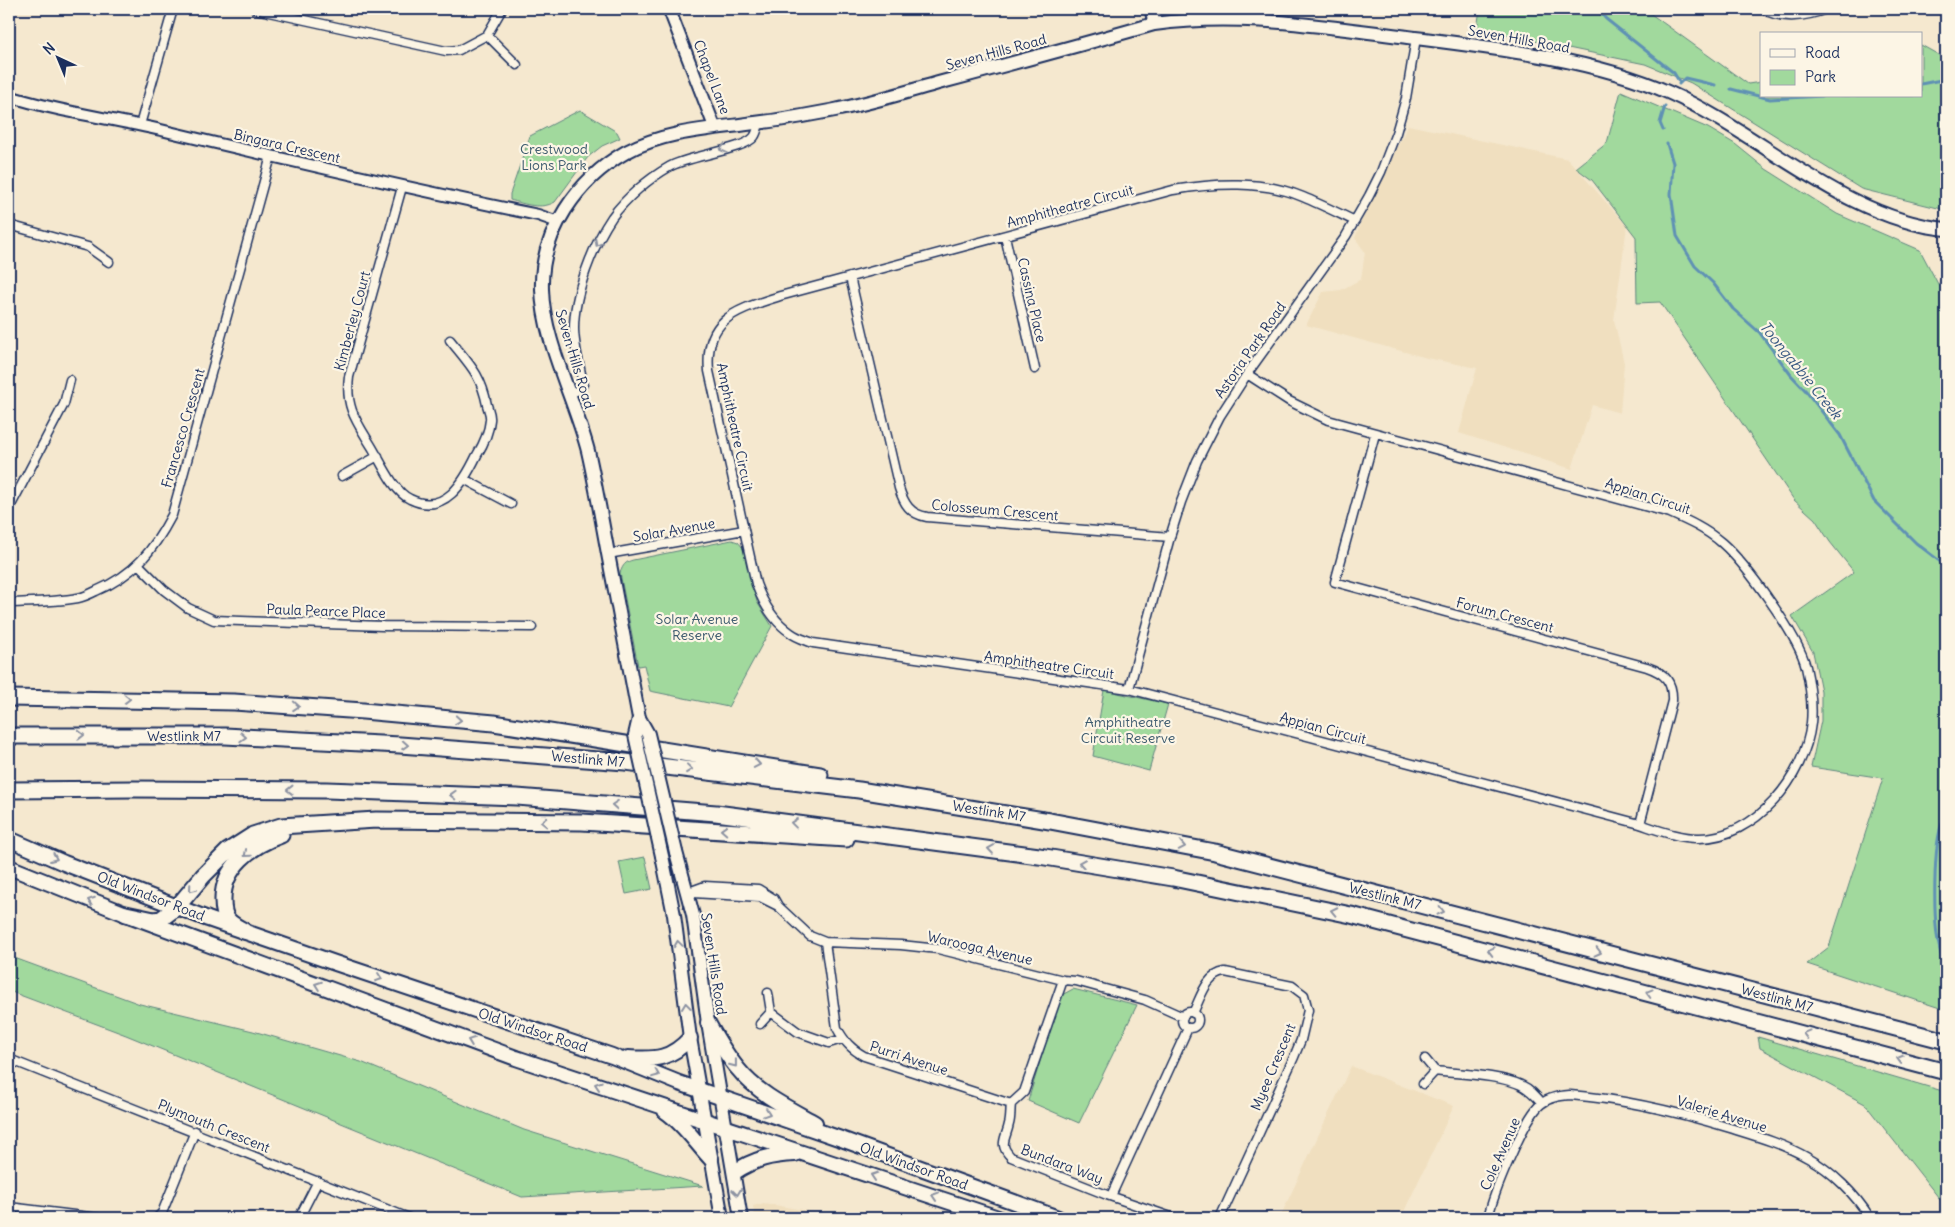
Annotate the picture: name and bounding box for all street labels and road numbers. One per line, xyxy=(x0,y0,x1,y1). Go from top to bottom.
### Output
street label: Seven Hills Road xyxy=(1467,21,1571,57)
street label: Seven Hills Road xyxy=(944,30,1048,74)
street label: Chapel Lane xyxy=(690,37,734,117)
street label: Bingara Crescent xyxy=(232,125,342,167)
street label: Amphitheatre Circuit xyxy=(1005,180,1136,232)
street label: Cassina Place xyxy=(1014,256,1050,344)
street label: Kimberley Court xyxy=(330,269,374,373)
street label: Astoria Park Road xyxy=(1210,298,1290,402)
street label: Seven Hills Road xyxy=(551,307,599,411)
street label: Amphitheatre Circuit xyxy=(713,361,757,493)
street label: Francesco Crescent xyxy=(157,366,209,490)
street label: Appian Circuit xyxy=(1603,474,1693,518)
street label: Colosseum Crescent xyxy=(931,495,1060,525)
street label: Solar Avenue xyxy=(632,514,716,546)
street label: Forum Crescent xyxy=(1454,593,1556,637)
street label: Paula Pearce Place xyxy=(266,600,386,622)
street label: Amphitheatre Circuit xyxy=(983,647,1115,683)
street label: Appian Circuit xyxy=(1278,708,1368,748)
street label: Westlink M7 xyxy=(147,727,221,745)
street label: Westlink M7 xyxy=(550,747,626,771)
street label: Westlink M7 xyxy=(951,796,1027,826)
street label: Old Windsor Road xyxy=(95,867,207,925)
street label: Westlink M7 xyxy=(1347,878,1423,914)
street label: Seven Hills Road xyxy=(697,912,731,1016)
street label: Warooga Avenue xyxy=(926,927,1034,969)
street label: Westlink M7 xyxy=(1739,980,1815,1016)
street label: Old Windsor Road xyxy=(476,1004,590,1056)
street label: Myee Crescent xyxy=(1247,1020,1300,1113)
street label: Purri Avenue xyxy=(868,1037,950,1079)
street label: Valerie Avenue xyxy=(1675,1092,1769,1136)
street label: Plymouth Crescent xyxy=(155,1095,273,1157)
street label: Cole Avenue xyxy=(1476,1115,1524,1193)
street label: Old Windsor Road xyxy=(857,1138,971,1194)
street label: Bundara Way xyxy=(1018,1140,1106,1188)

